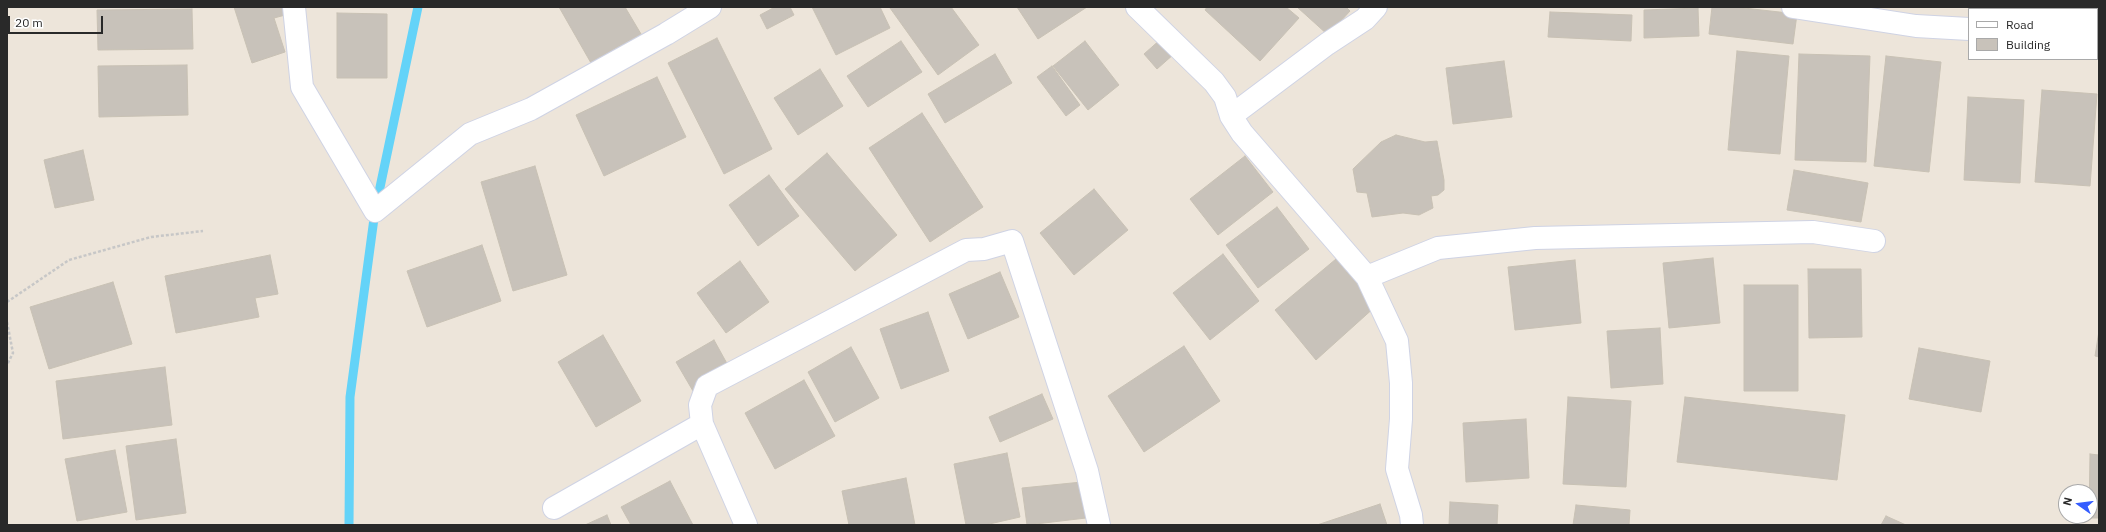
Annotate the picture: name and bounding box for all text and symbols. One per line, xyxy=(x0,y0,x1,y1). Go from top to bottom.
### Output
scale bar xyxy=(10,8,105,34)
legend xyxy=(1968,8,2098,60)
text: 20 m xyxy=(15,15,43,30)
text: Road xyxy=(2006,17,2034,32)
text: Building xyxy=(2006,37,2050,52)
north arrow xyxy=(2058,484,2098,524)
text: N xyxy=(2060,496,2075,507)

